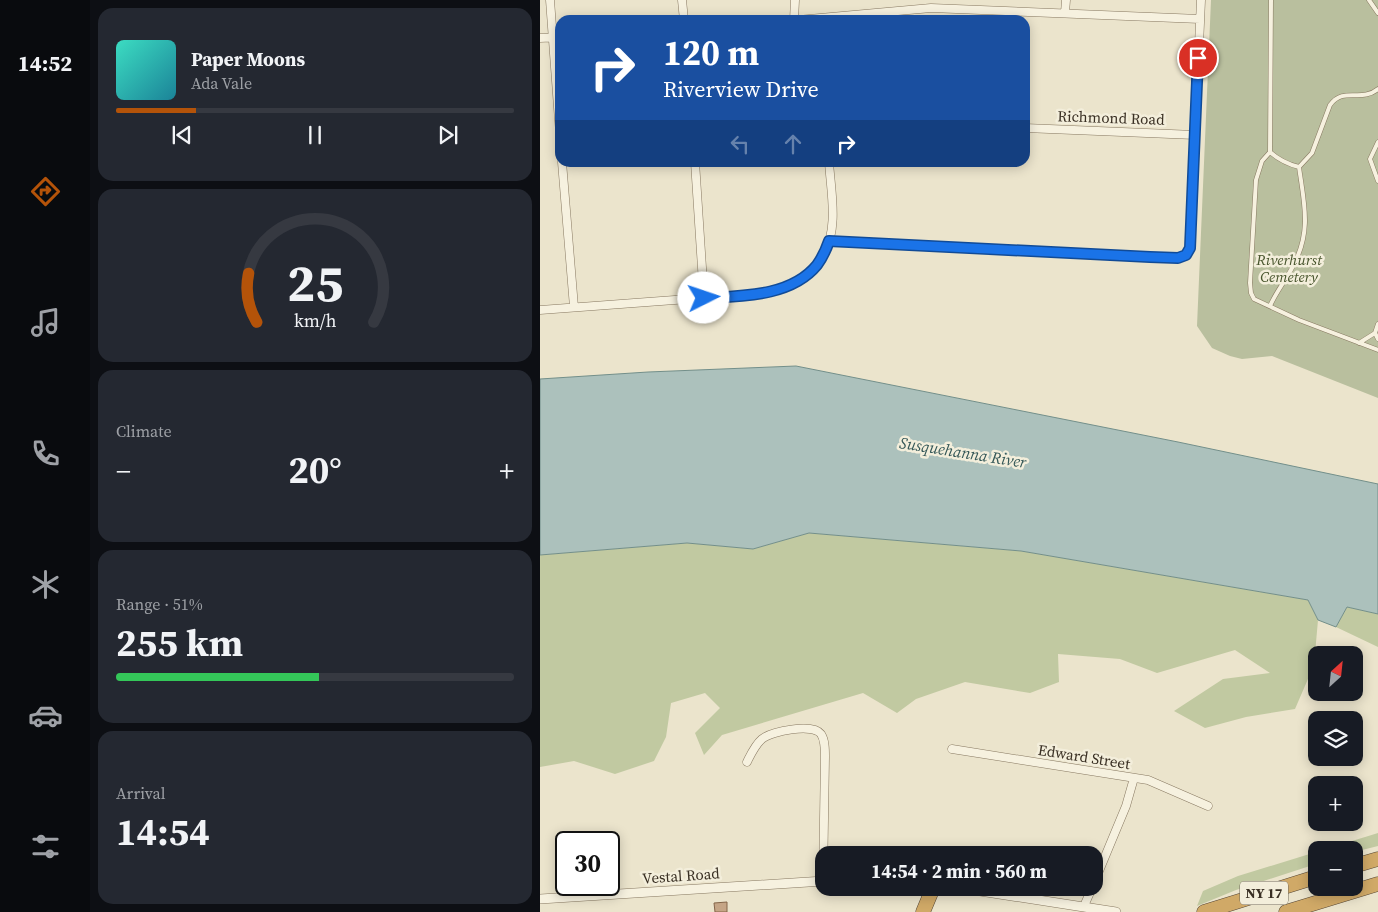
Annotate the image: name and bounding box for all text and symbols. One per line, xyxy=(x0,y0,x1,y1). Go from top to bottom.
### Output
text: 120 m xyxy=(663,29,759,77)
icon: right xyxy=(580,35,645,100)
pin xyxy=(1177,37,1219,79)
icon: arrive xyxy=(1184,44,1212,72)
text: Paper Moons xyxy=(191,46,305,72)
text: 14:52 xyxy=(18,48,72,78)
text: Ada Vale xyxy=(191,72,252,94)
text: Riverview Drive xyxy=(663,74,819,104)
street label: Richmond Road xyxy=(1057,105,1165,130)
icon: previous xyxy=(168,121,196,149)
icon: pause xyxy=(301,121,329,149)
icon: next xyxy=(434,121,462,149)
icon: left xyxy=(726,130,754,158)
icon: ahead xyxy=(779,130,807,158)
icon: right xyxy=(832,130,860,158)
icon: directions xyxy=(28,174,63,209)
text: 25 xyxy=(287,247,343,318)
park label: Riverhurst Cemetery xyxy=(1255,249,1323,287)
position arrow xyxy=(677,271,729,323)
icon: music xyxy=(28,305,63,340)
text: km/h xyxy=(294,308,337,333)
text: Climate xyxy=(116,420,172,442)
water label: Susquehanna River xyxy=(898,431,1029,473)
icon: phone xyxy=(28,436,63,471)
text: 20° xyxy=(288,444,342,496)
text: − xyxy=(116,452,131,490)
text: + xyxy=(499,452,514,490)
icon: climate xyxy=(28,567,63,602)
text: Range · 51% xyxy=(116,593,203,615)
text: 255 km xyxy=(116,617,243,669)
north arrow xyxy=(1308,646,1362,701)
map controls xyxy=(1308,646,1363,896)
icon: car xyxy=(28,698,63,733)
button: layers xyxy=(1308,711,1363,766)
street label: Edward Street xyxy=(1036,739,1132,774)
button: + xyxy=(1308,776,1363,831)
text: Arrival xyxy=(116,782,165,804)
text: 14:54 xyxy=(116,806,210,858)
icon: filters xyxy=(28,829,63,864)
speed limit sign: 30 xyxy=(555,831,620,896)
button: − xyxy=(1308,841,1363,896)
text: 14:54 · 2 min · 560 m xyxy=(871,858,1047,884)
street label: Vestal Road xyxy=(641,862,721,889)
road number: NY 17 xyxy=(1240,881,1288,904)

